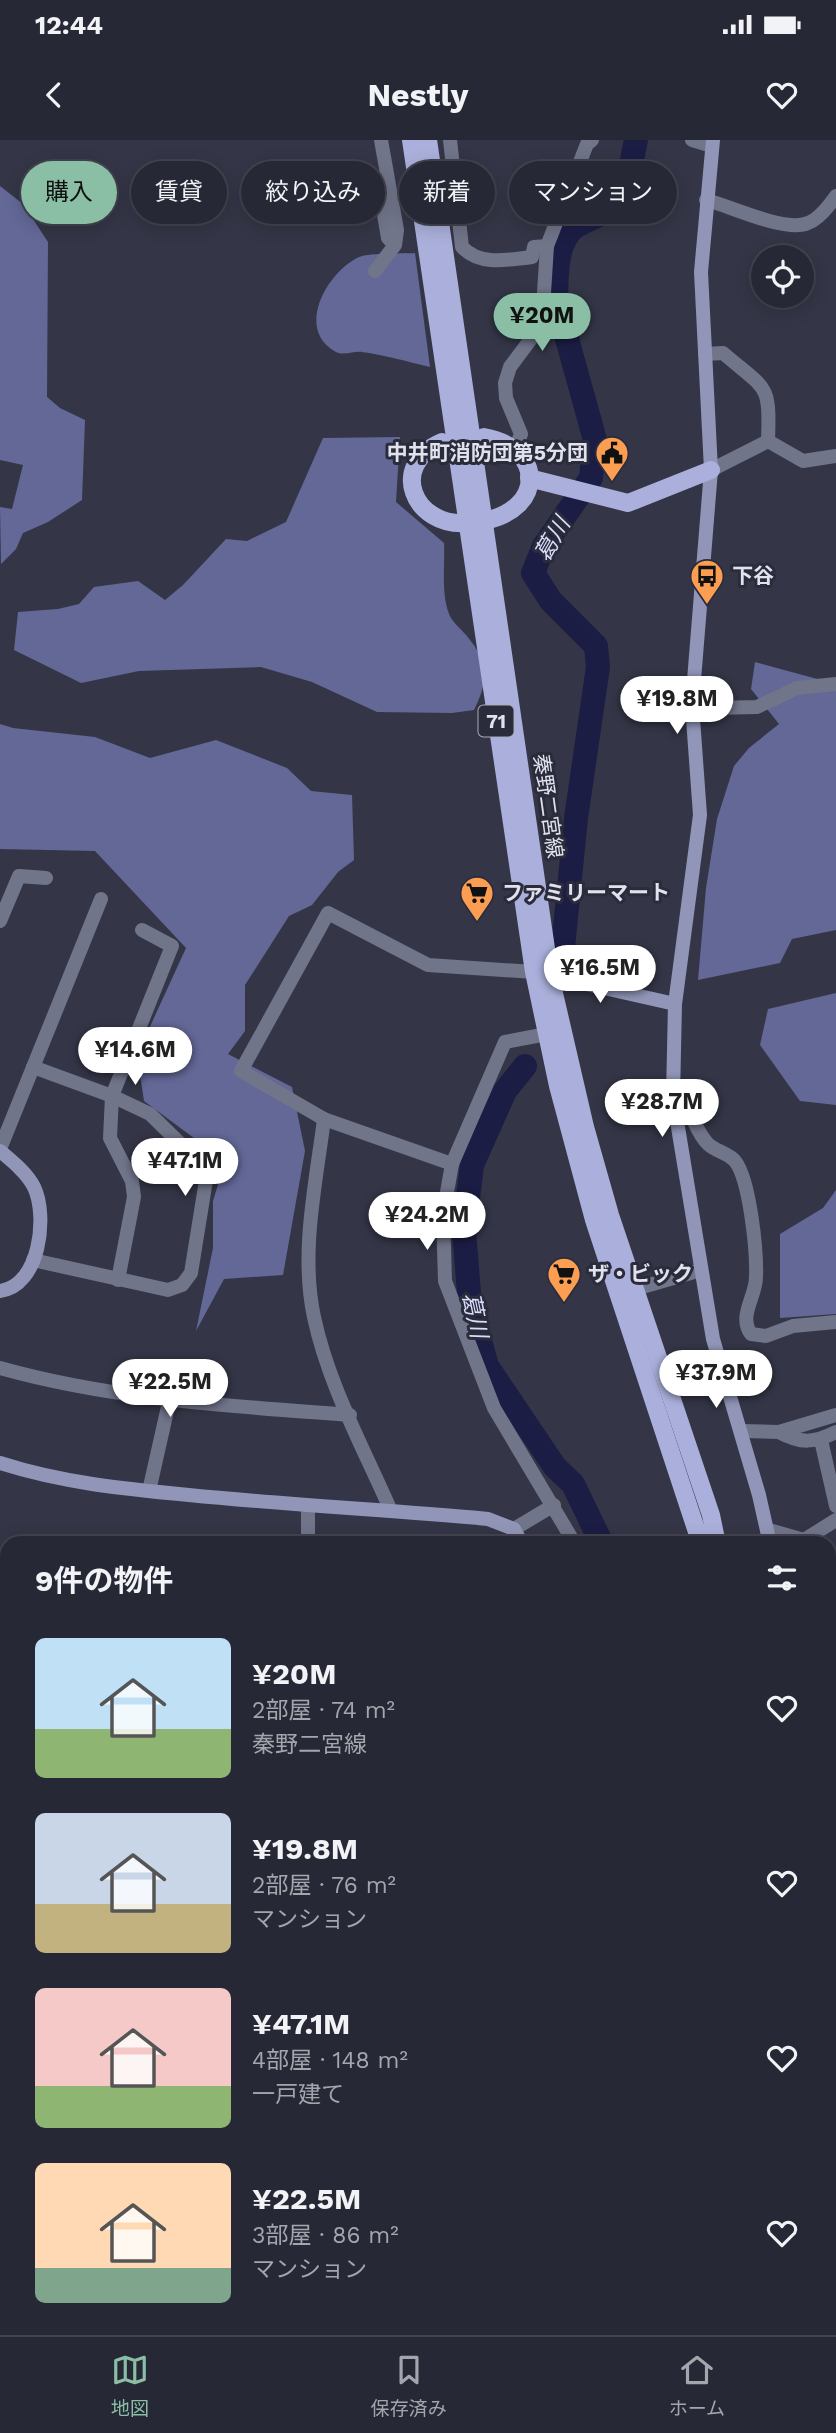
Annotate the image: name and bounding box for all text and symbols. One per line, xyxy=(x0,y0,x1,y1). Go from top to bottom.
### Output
text: 12:44 xyxy=(35,10,103,40)
icon: back xyxy=(35,76,73,114)
text: Nestly xyxy=(367,76,469,114)
icon: heart xyxy=(763,76,801,114)
chip: 購入 xyxy=(21,161,117,224)
chip: 賃貸 xyxy=(131,161,227,224)
chip: 絞り込み xyxy=(241,161,385,224)
chip: 新着 xyxy=(399,161,495,224)
chip: マンション xyxy=(509,161,677,224)
map controls xyxy=(751,245,814,308)
button: locate xyxy=(751,245,814,308)
pin: ¥20M xyxy=(501,294,583,353)
text: ¥20M xyxy=(510,302,574,329)
public building icon: 中井町消防団第5分団 xyxy=(593,434,631,483)
place label: 中井町消防団第5分団 xyxy=(387,440,588,465)
water label: 葛川 xyxy=(529,510,577,566)
bus stop icon: 下谷 xyxy=(688,557,726,606)
place label: 下谷 xyxy=(732,563,774,588)
pin: ¥19.8M xyxy=(620,676,734,736)
text: ¥19.8M xyxy=(636,685,718,712)
road number: 71 xyxy=(478,706,514,736)
street label: 秦野二宮線 xyxy=(529,752,568,860)
supermarket icon: ファミリーマート xyxy=(458,874,496,923)
place label: ファミリーマート xyxy=(502,880,670,905)
pin: ¥16.5M xyxy=(543,946,657,1005)
text: ¥16.5M xyxy=(560,954,640,981)
pin: ¥14.6M xyxy=(78,1028,192,1087)
text: ¥14.6M xyxy=(94,1036,176,1063)
pin: ¥28.7M xyxy=(605,1080,719,1139)
text: ¥28.7M xyxy=(621,1088,703,1115)
pin: ¥47.1M xyxy=(128,1138,242,1198)
text: ¥47.1M xyxy=(147,1147,223,1174)
pin: ¥24.2M xyxy=(370,1192,484,1252)
text: ¥24.2M xyxy=(385,1201,469,1228)
supermarket icon: ザ・ビック xyxy=(545,1255,583,1304)
place label: ザ・ビック xyxy=(588,1261,693,1286)
water label: 葛川 xyxy=(457,1290,493,1343)
pin: ¥37.9M xyxy=(659,1350,773,1410)
text: ¥37.9M xyxy=(675,1359,757,1386)
pin: ¥22.5M xyxy=(113,1360,227,1419)
text: ¥22.5M xyxy=(128,1368,212,1395)
icon: filters xyxy=(763,1559,801,1597)
text: 9件の物件 xyxy=(35,1563,173,1598)
text: ¥20M xyxy=(252,1656,336,1691)
icon: home xyxy=(91,1666,175,1750)
icon: heart xyxy=(763,1689,801,1727)
text: 2部屋 · 74 m² xyxy=(252,1697,395,1724)
text: 秦野二宮線 xyxy=(252,1731,367,1758)
text: ¥19.8M xyxy=(252,1831,358,1866)
icon: home xyxy=(91,1841,175,1925)
icon: heart xyxy=(763,1864,801,1902)
text: 2部屋 · 76 m² xyxy=(252,1872,396,1899)
text: マンション xyxy=(252,1906,367,1933)
text: ¥47.1M xyxy=(252,2006,350,2041)
icon: home xyxy=(91,2016,175,2100)
icon: heart xyxy=(763,2039,801,2077)
text: 4部屋 · 148 m² xyxy=(252,2047,408,2074)
text: 一戸建て xyxy=(252,2081,344,2108)
text: ¥22.5M xyxy=(252,2181,361,2216)
icon: home xyxy=(91,2191,175,2275)
icon: heart xyxy=(763,2214,801,2252)
text: 3部屋 · 86 m² xyxy=(252,2222,399,2249)
text: マンション xyxy=(252,2256,367,2283)
tab: 地図 xyxy=(111,2351,149,2420)
tab: 保存済み xyxy=(371,2351,447,2420)
tab: ホーム xyxy=(669,2351,725,2420)

